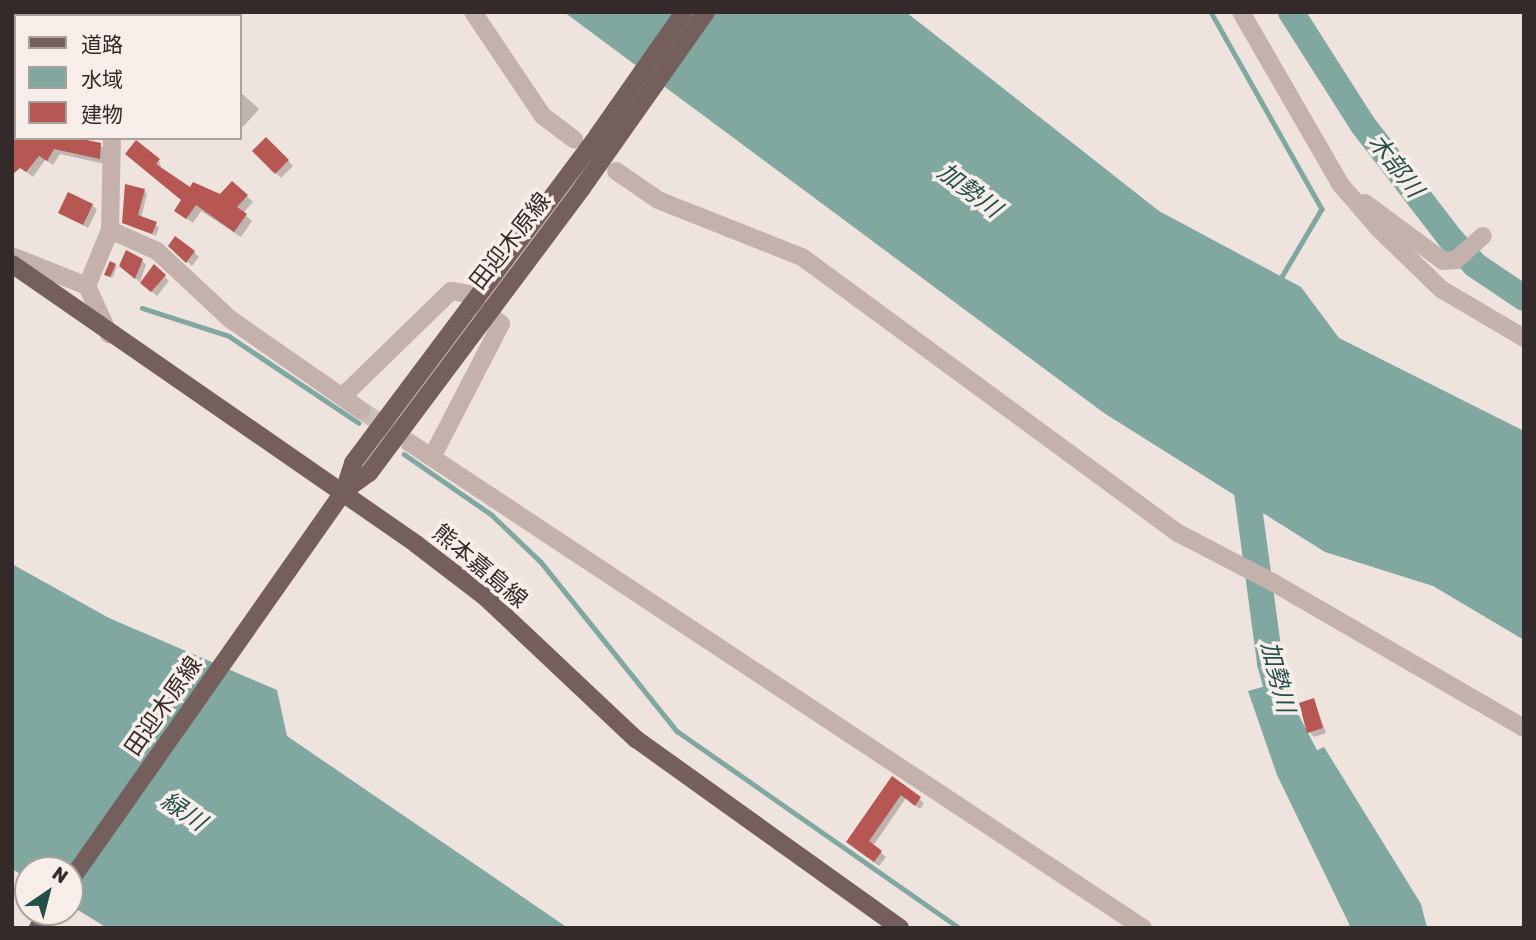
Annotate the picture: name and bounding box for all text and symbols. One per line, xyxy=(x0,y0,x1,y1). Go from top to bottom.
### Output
legend xyxy=(14,14,242,140)
text: 道路 xyxy=(81,32,123,57)
text: 水域 xyxy=(81,67,123,92)
text: 建物 xyxy=(81,102,123,127)
water label: 木部川 xyxy=(1361,129,1429,203)
water label: 加勢川 xyxy=(932,158,1006,224)
street label: 田迎木原線 xyxy=(464,187,556,295)
street label: 熊本嘉島線 xyxy=(427,518,533,614)
water label: 加勢川 xyxy=(1254,639,1300,715)
street label: 田迎木原線 xyxy=(119,651,207,761)
water label: 緑川 xyxy=(155,787,211,837)
north arrow xyxy=(14,856,84,926)
text: N xyxy=(48,862,72,888)

